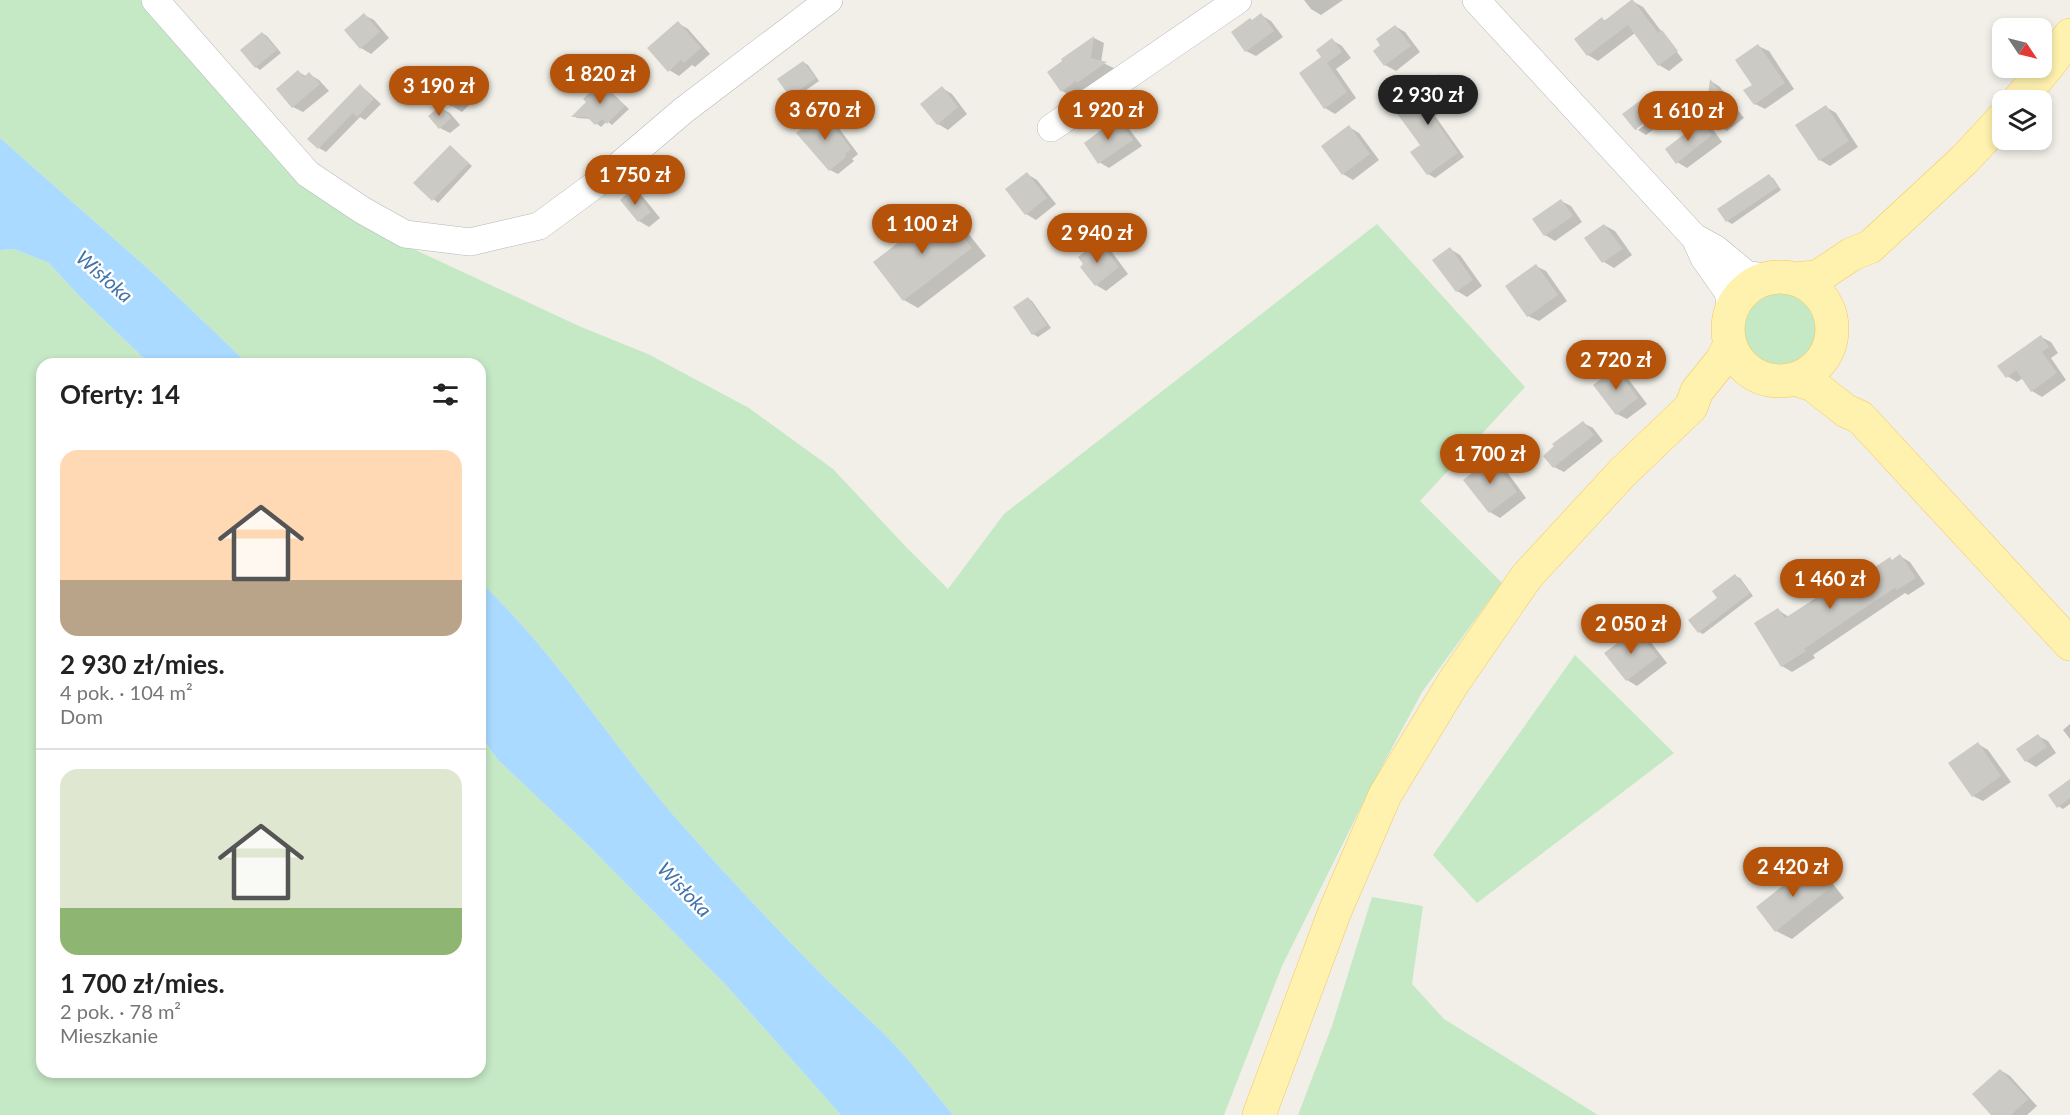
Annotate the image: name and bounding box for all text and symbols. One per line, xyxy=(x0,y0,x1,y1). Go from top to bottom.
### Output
north arrow xyxy=(1992,18,2052,78)
map controls xyxy=(1992,18,2052,150)
pin: 1 820 zł xyxy=(538,54,662,105)
text: 1 820 zł xyxy=(564,61,636,85)
pin: 3 190 zł xyxy=(377,66,501,117)
text: 3 190 zł xyxy=(403,73,475,97)
pin: 2 930 zł xyxy=(1366,75,1490,126)
text: 2 930 zł xyxy=(1392,82,1464,106)
pin: 3 670 zł xyxy=(763,90,887,141)
pin: 1 920 zł xyxy=(1046,90,1170,141)
button: layers xyxy=(1992,90,2052,150)
pin: 1 610 zł xyxy=(1626,91,1750,142)
text: 3 670 zł xyxy=(789,97,861,121)
text: 1 920 zł xyxy=(1072,97,1144,121)
text: 1 610 zł xyxy=(1652,98,1724,122)
pin: 1 750 zł xyxy=(573,155,697,206)
text: 1 750 zł xyxy=(599,162,671,186)
pin: 1 100 zł xyxy=(860,204,984,255)
text: 1 100 zł xyxy=(886,211,958,235)
pin: 2 940 zł xyxy=(1035,213,1159,264)
text: 2 940 zł xyxy=(1061,220,1133,244)
water label: Wisłoka xyxy=(72,245,138,307)
pin: 2 720 zł xyxy=(1554,340,1678,391)
text: 2 720 zł xyxy=(1580,347,1652,371)
text: Oferty: 14 xyxy=(60,378,180,410)
icon: filters xyxy=(429,378,462,411)
pin: 1 700 zł xyxy=(1428,434,1552,485)
text: 1 700 zł xyxy=(1454,441,1526,465)
icon: home xyxy=(207,489,315,597)
pin: 1 460 zł xyxy=(1768,559,1892,610)
text: 1 460 zł xyxy=(1794,566,1866,590)
pin: 2 050 zł xyxy=(1569,604,1693,655)
text: 2 050 zł xyxy=(1595,611,1667,635)
text: 2 930 zł/mies. xyxy=(60,648,225,680)
text: 4 pok. · 104 m² xyxy=(60,680,193,704)
text: Dom xyxy=(60,704,103,728)
icon: home xyxy=(207,808,315,916)
pin: 2 420 zł xyxy=(1731,847,1855,898)
text: 2 420 zł xyxy=(1757,854,1829,878)
water label: Wisłoka xyxy=(653,857,717,921)
text: 1 700 zł/mies. xyxy=(60,967,225,999)
text: 2 pok. · 78 m² xyxy=(60,999,181,1023)
text: Mieszkanie xyxy=(60,1023,158,1047)

